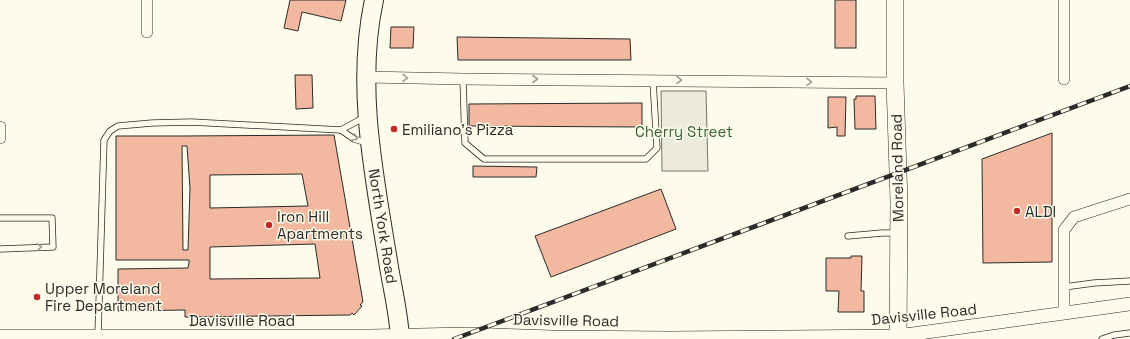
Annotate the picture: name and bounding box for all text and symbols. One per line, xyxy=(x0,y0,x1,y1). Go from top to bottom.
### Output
one-way arrow xyxy=(402,74,408,82)
one-way arrow xyxy=(532,75,538,83)
one-way arrow xyxy=(676,76,682,84)
one-way arrow xyxy=(806,78,812,86)
street label: Moreland Road xyxy=(887,114,907,222)
place label: Emiliano's Pizza xyxy=(402,120,514,139)
park label: Cherry Street xyxy=(635,122,733,141)
marker: Emiliano's Pizza xyxy=(389,124,399,134)
one-way arrow xyxy=(351,133,358,141)
street label: North York Road xyxy=(365,167,401,285)
place label: ALDI xyxy=(1025,202,1056,221)
marker: ALDI xyxy=(1012,206,1022,216)
place label: Iron Hill Apartments xyxy=(277,207,363,243)
marker: Iron Hill Apartments xyxy=(264,220,274,230)
one-way arrow xyxy=(36,243,42,251)
place label: Upper Moreland Fire Department xyxy=(45,279,162,315)
marker: Upper Moreland Fire Department xyxy=(32,292,42,302)
street label: Davisville Road xyxy=(870,299,978,329)
street label: Davisville Road xyxy=(513,310,619,330)
street label: Davisville Road xyxy=(189,311,295,330)

